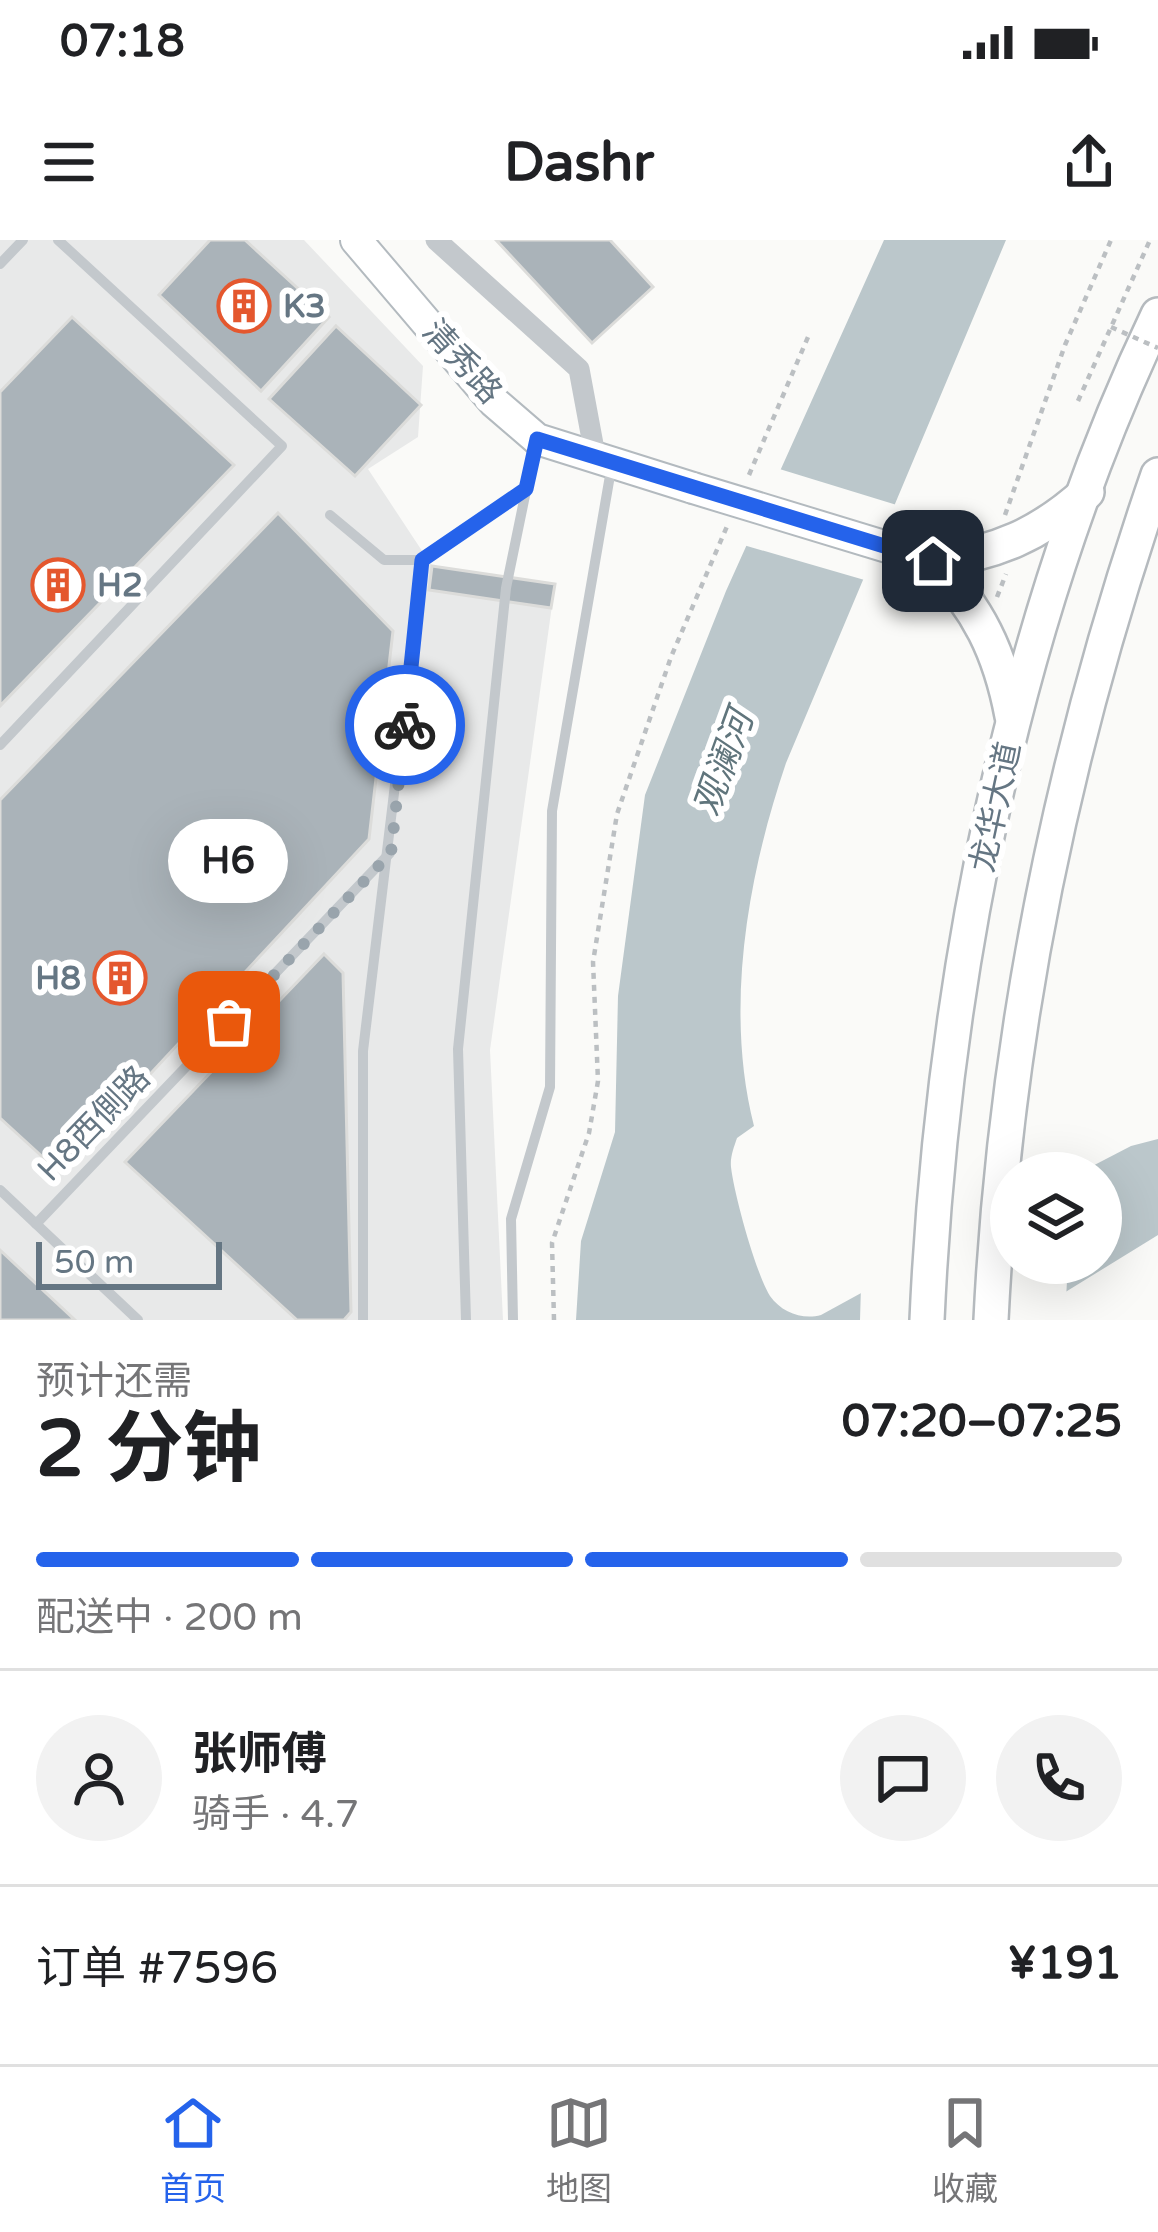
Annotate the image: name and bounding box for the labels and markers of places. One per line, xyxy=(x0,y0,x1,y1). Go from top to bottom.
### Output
building icon: K3 xyxy=(216,278,272,334)
place label: K3 xyxy=(283,287,326,326)
pin xyxy=(882,510,984,612)
building icon: H2 xyxy=(30,557,86,613)
place label: H2 xyxy=(97,566,143,605)
callout: H6 xyxy=(169,818,289,902)
building icon: H8 xyxy=(92,950,148,1006)
place label: H8 xyxy=(35,959,81,998)
pin xyxy=(178,971,280,1073)

